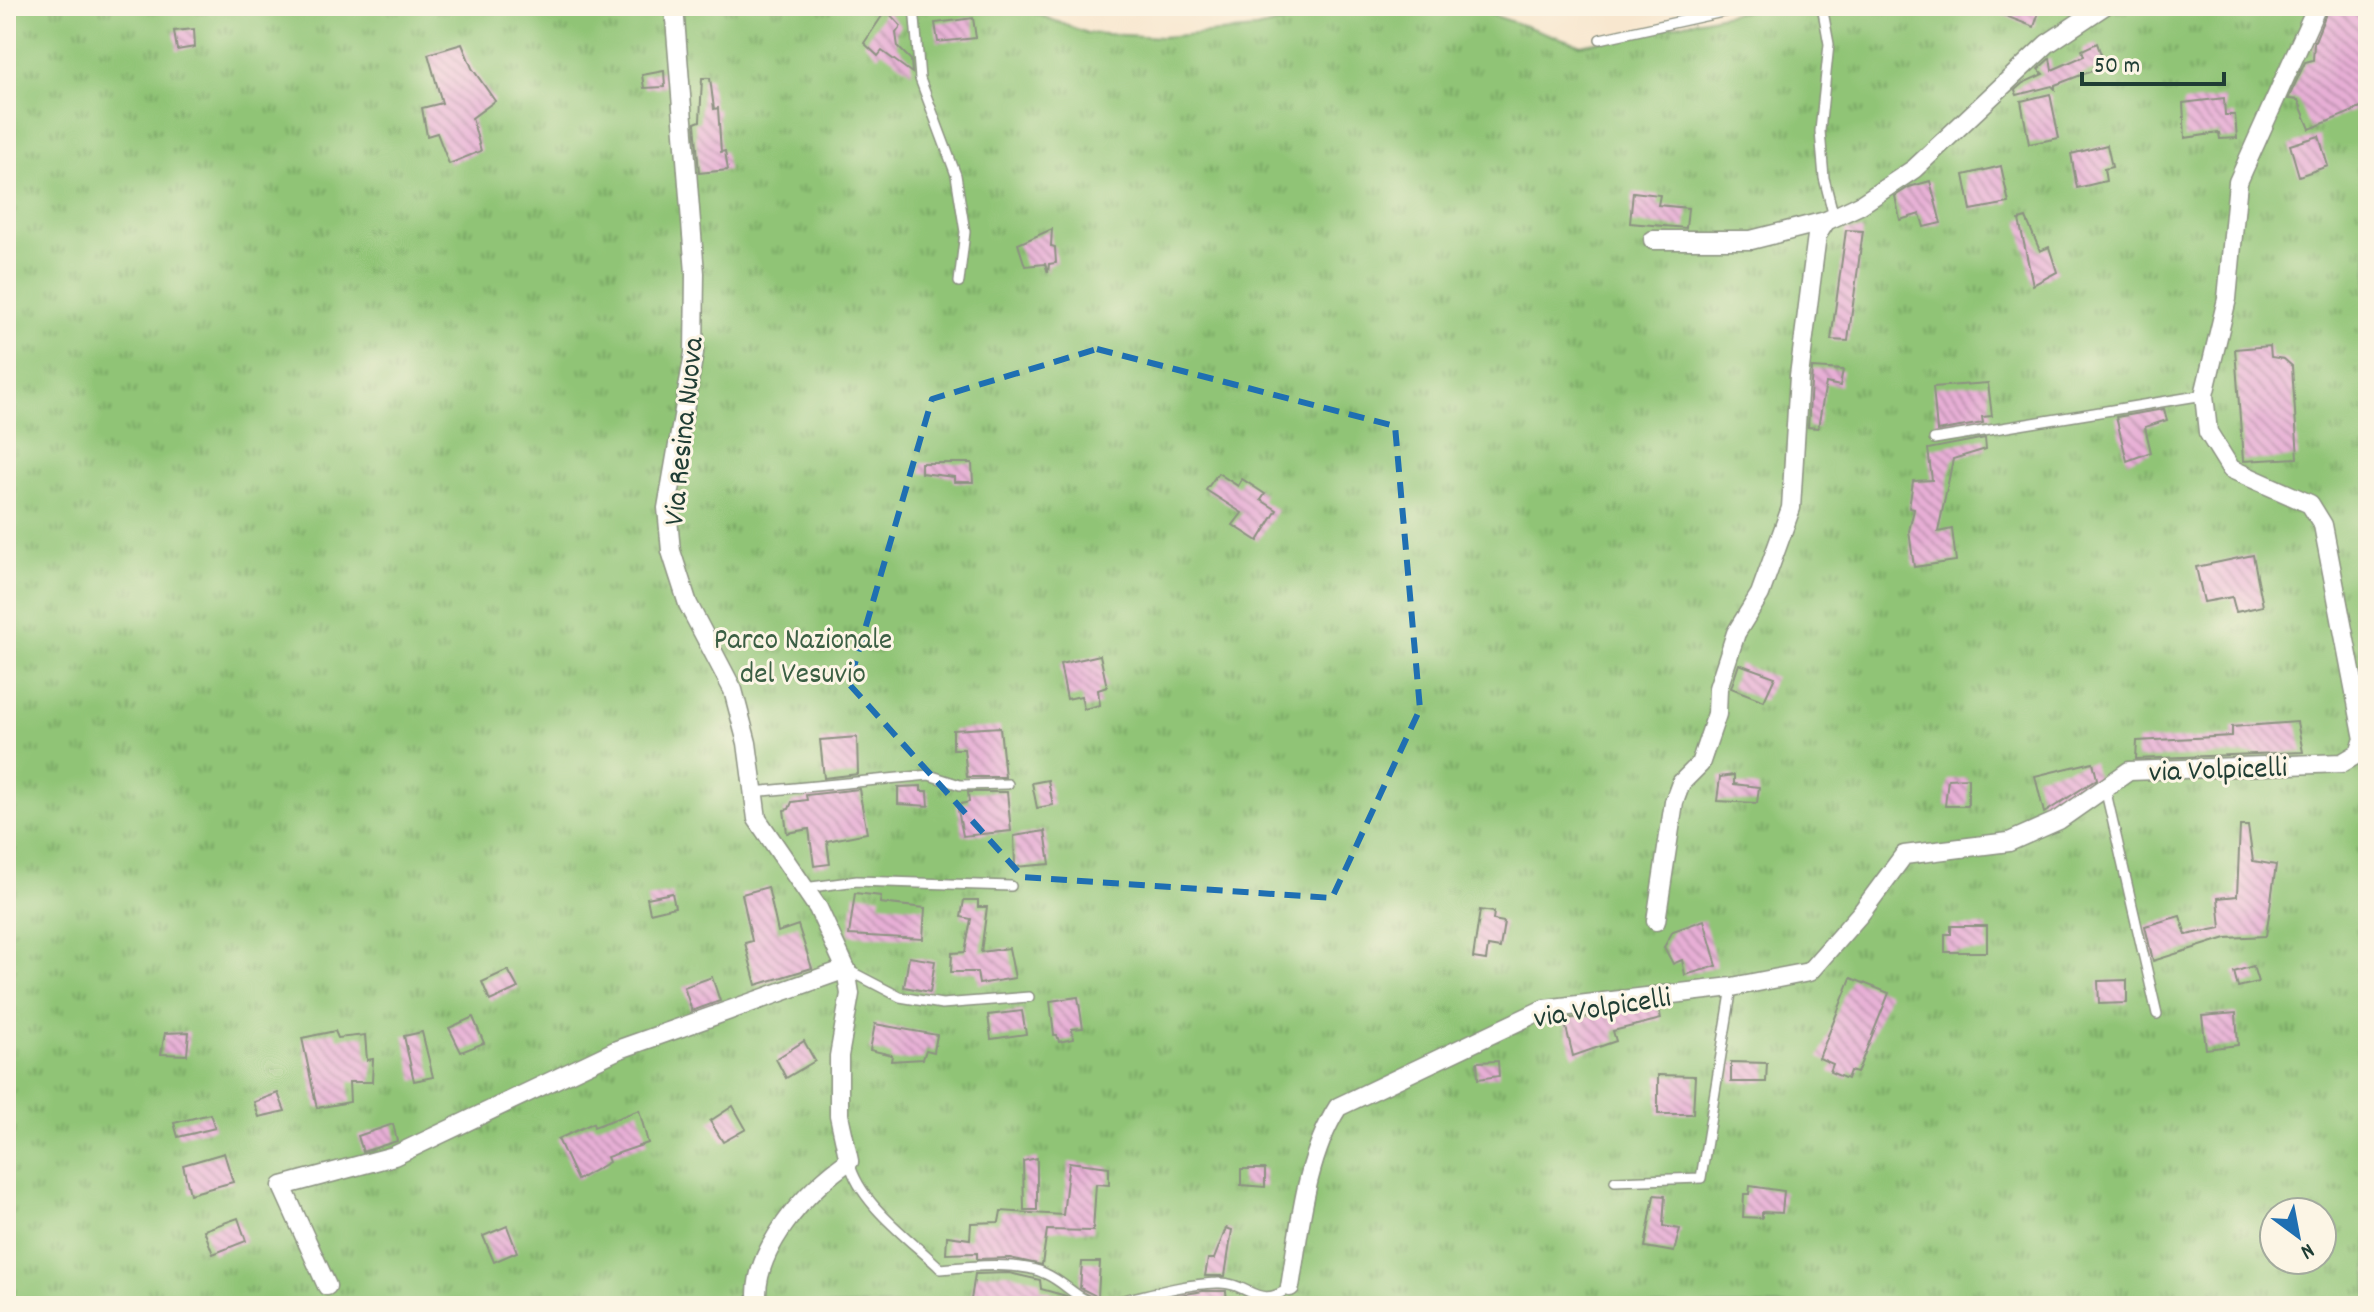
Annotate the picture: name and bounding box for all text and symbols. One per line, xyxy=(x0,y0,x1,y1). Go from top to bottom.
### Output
scale bar xyxy=(2082,36,2224,86)
text: 50 m xyxy=(2094,50,2140,84)
street label: Via Resina Nuova xyxy=(655,334,718,528)
park label: Parco Nazionale del Vesuvio xyxy=(714,621,892,698)
street label: via Volpicelli xyxy=(2148,749,2288,796)
street label: via Volpicelli xyxy=(1531,978,1674,1042)
north arrow xyxy=(2258,1196,2338,1276)
text: N xyxy=(2294,1234,2320,1266)

